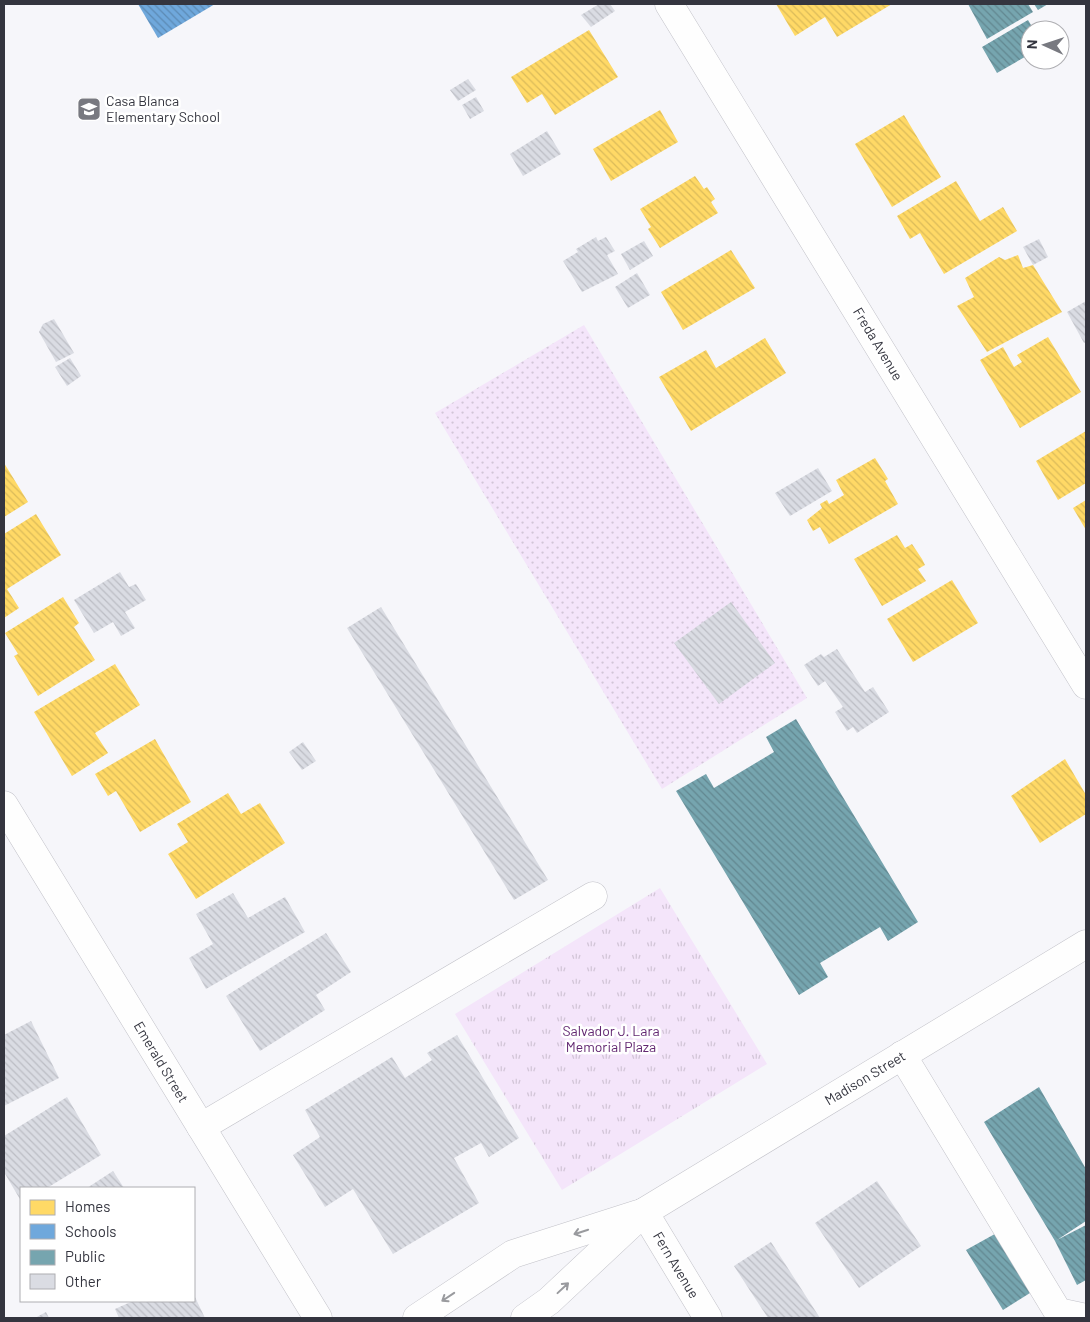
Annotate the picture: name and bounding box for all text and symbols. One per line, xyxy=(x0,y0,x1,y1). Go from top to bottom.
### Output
north arrow xyxy=(1020,20,1070,70)
text: N xyxy=(1023,39,1040,49)
place label: Casa Blanca Elementary School xyxy=(106,92,220,125)
school or university icon: Casa Blanca Elementary School xyxy=(76,96,102,122)
street label: Freda Avenue xyxy=(850,304,907,383)
street label: Emerald Street xyxy=(131,1018,192,1105)
park label: Salvador J. Lara Memorial Plaza xyxy=(562,1022,660,1055)
street label: Madison Street xyxy=(821,1047,908,1108)
legend xyxy=(20,1187,195,1302)
text: Homes xyxy=(65,1197,110,1215)
text: Schools xyxy=(65,1222,117,1240)
one-way arrow xyxy=(573,1228,589,1238)
street label: Fern Avenue xyxy=(650,1228,703,1301)
text: Public xyxy=(65,1247,105,1265)
text: Other xyxy=(65,1272,102,1290)
one-way arrow xyxy=(557,1282,569,1294)
one-way arrow xyxy=(442,1292,456,1302)

